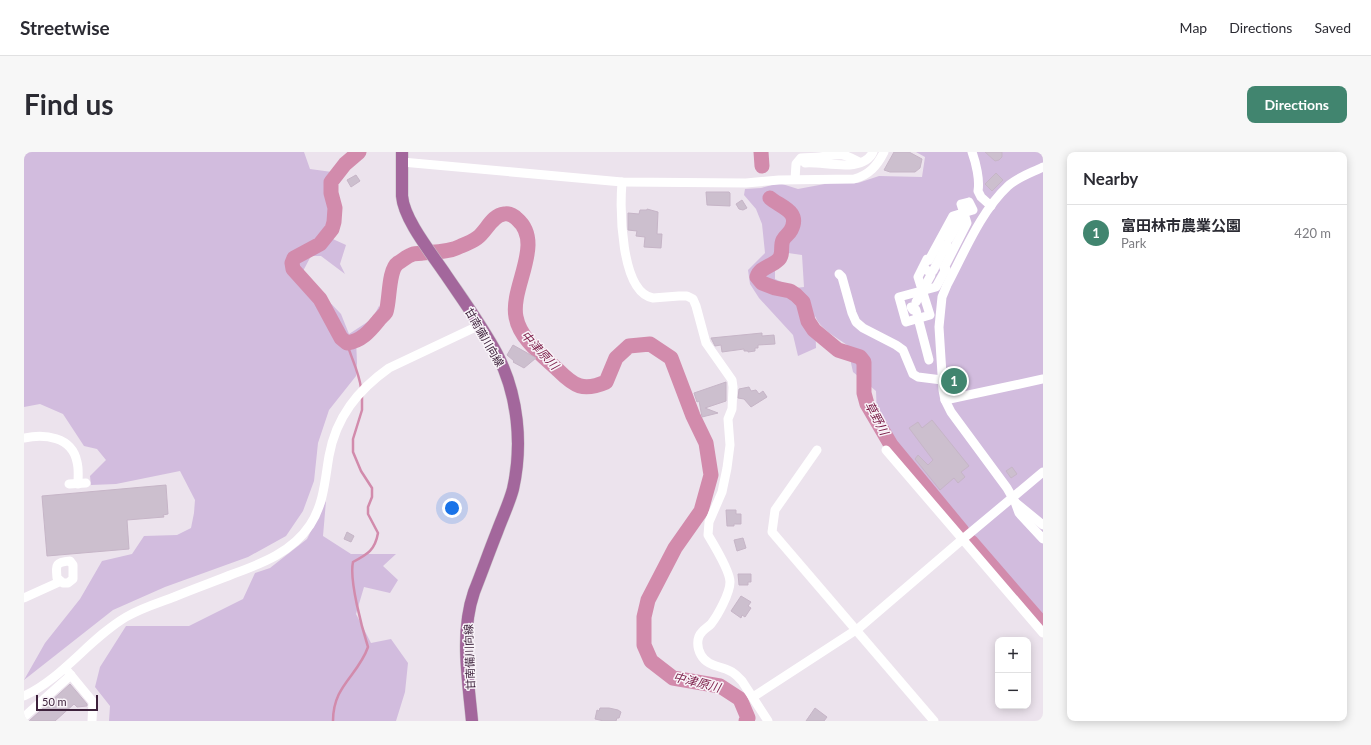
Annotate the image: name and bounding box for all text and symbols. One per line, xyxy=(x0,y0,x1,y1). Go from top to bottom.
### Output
text: Streetwise xyxy=(20,16,110,39)
text: Map xyxy=(1180,19,1207,36)
text: Directions xyxy=(1229,19,1292,36)
text: Saved xyxy=(1314,19,1351,36)
button: Directions xyxy=(1247,86,1347,123)
text: Find us xyxy=(24,87,114,121)
text: Nearby xyxy=(1083,168,1138,189)
text: 富田林市農業公園 xyxy=(1121,216,1241,234)
text: 1 xyxy=(1092,225,1100,241)
text: 420 m xyxy=(1294,225,1331,241)
text: Park xyxy=(1121,235,1146,251)
street label: 甘南備川向線 xyxy=(463,305,507,369)
water label: 中津原川 xyxy=(518,327,563,374)
pin: 1 xyxy=(941,366,967,396)
water label: 草野川 xyxy=(862,399,893,439)
your location xyxy=(442,498,462,518)
street label: 甘南備川向線 xyxy=(461,624,477,690)
map controls xyxy=(995,637,1031,709)
button: + xyxy=(995,637,1031,673)
water label: 中津原川 xyxy=(672,669,724,696)
button: − xyxy=(995,673,1031,709)
scale bar xyxy=(36,693,98,712)
text: 50 m xyxy=(42,695,67,708)

